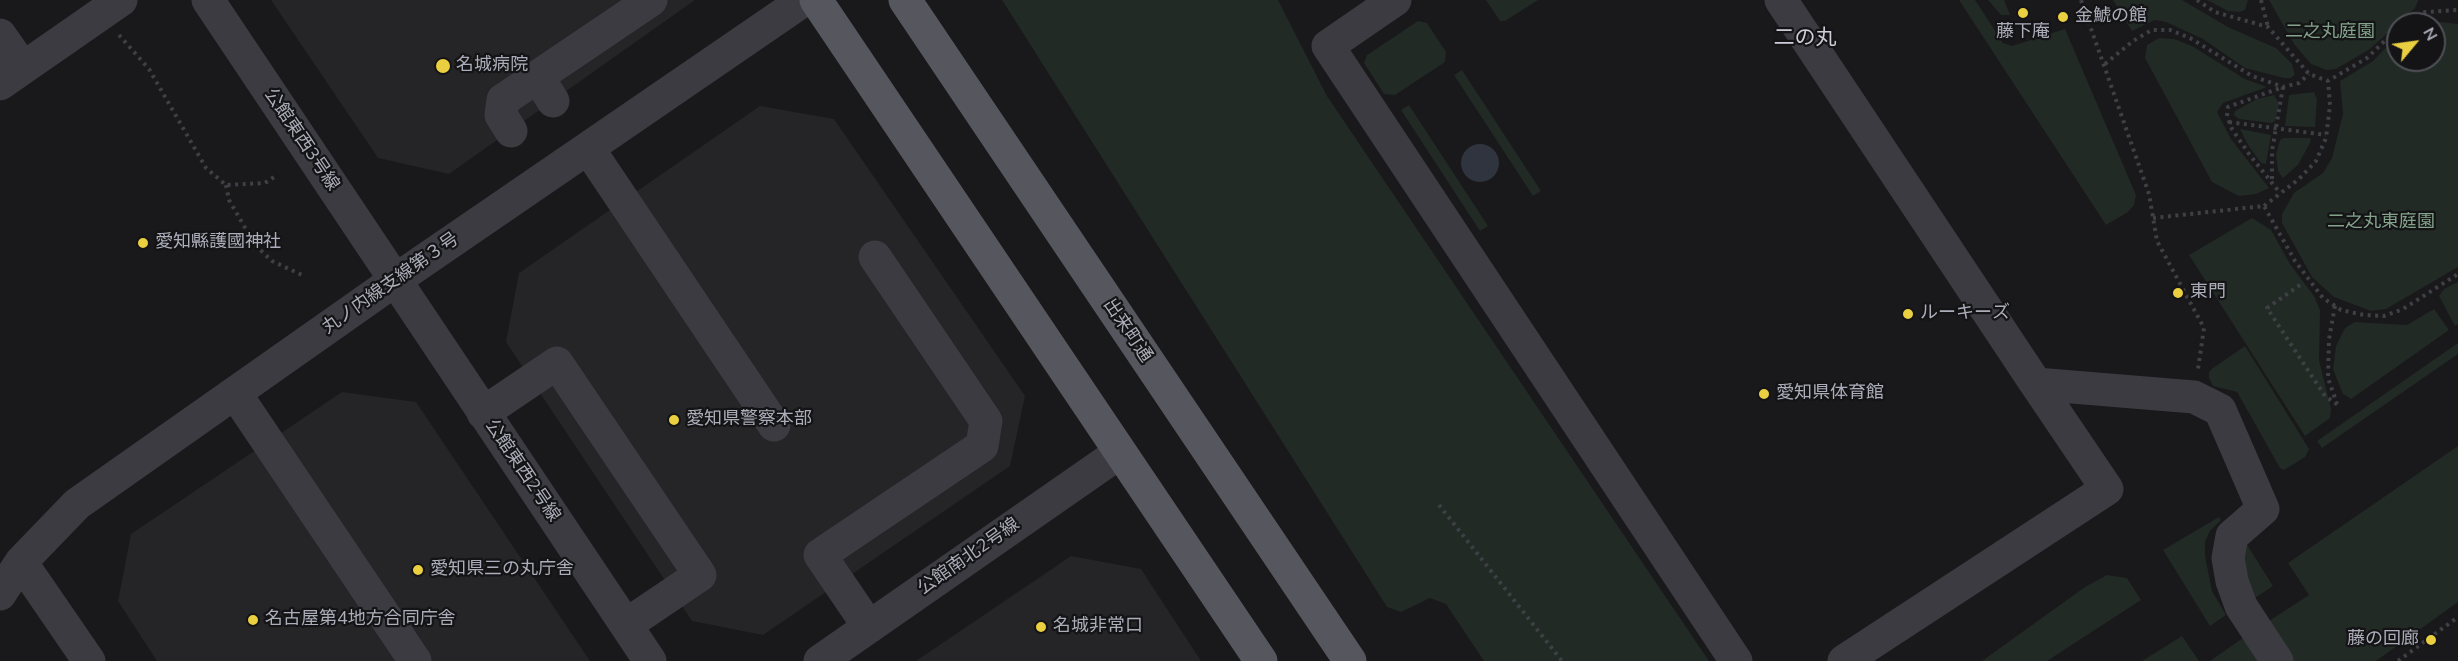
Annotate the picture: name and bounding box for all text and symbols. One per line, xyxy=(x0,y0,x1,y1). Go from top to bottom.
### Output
marker: 藤下庵 xyxy=(2016,6,2030,20)
place label: 金鯱の館 xyxy=(2075,6,2147,28)
marker: 金鯱の館 xyxy=(2056,10,2070,24)
north arrow xyxy=(2386,12,2446,72)
place label: 藤下庵 xyxy=(1996,22,2050,44)
park label: 二之丸庭園 xyxy=(2285,22,2375,44)
text: N xyxy=(2417,24,2443,45)
district label: 二の丸 xyxy=(1774,26,1836,52)
place label: 名城病院 xyxy=(456,55,528,77)
marker: 名城病院 xyxy=(434,57,452,75)
street label: 公館東西3号線 xyxy=(259,85,343,195)
park label: 二之丸東庭園 xyxy=(2327,212,2435,234)
street label: 丸ノ内線支線第３号 xyxy=(318,229,464,339)
place label: 愛知縣護國神社 xyxy=(155,232,281,254)
marker: 愛知縣護國神社 xyxy=(136,236,150,250)
place label: 東門 xyxy=(2190,282,2226,304)
marker: 東門 xyxy=(2171,286,2185,300)
street label: 出来町通 xyxy=(1098,295,1156,367)
place label: ルーキーズ xyxy=(1920,303,2010,325)
marker: ルーキーズ xyxy=(1901,307,1915,321)
place label: 愛知県体育館 xyxy=(1776,383,1884,405)
marker: 愛知県体育館 xyxy=(1757,387,1771,401)
place label: 愛知県警察本部 xyxy=(686,409,812,431)
marker: 愛知県警察本部 xyxy=(667,413,681,427)
street label: 公館東西2号線 xyxy=(480,416,564,526)
street label: 公館南北2号線 xyxy=(914,514,1024,600)
place label: 愛知県三の丸庁舎 xyxy=(430,559,574,581)
marker: 愛知県三の丸庁舎 xyxy=(411,563,425,577)
place label: 名古屋第4地方合同庁舎 xyxy=(265,609,456,631)
marker: 名古屋第4地方合同庁舎 xyxy=(246,613,260,627)
place label: 名城非常口 xyxy=(1053,616,1143,638)
marker: 名城非常口 xyxy=(1034,620,1048,634)
place label: 藤の回廊 xyxy=(2347,629,2419,651)
marker: 藤の回廊 xyxy=(2424,633,2438,647)

